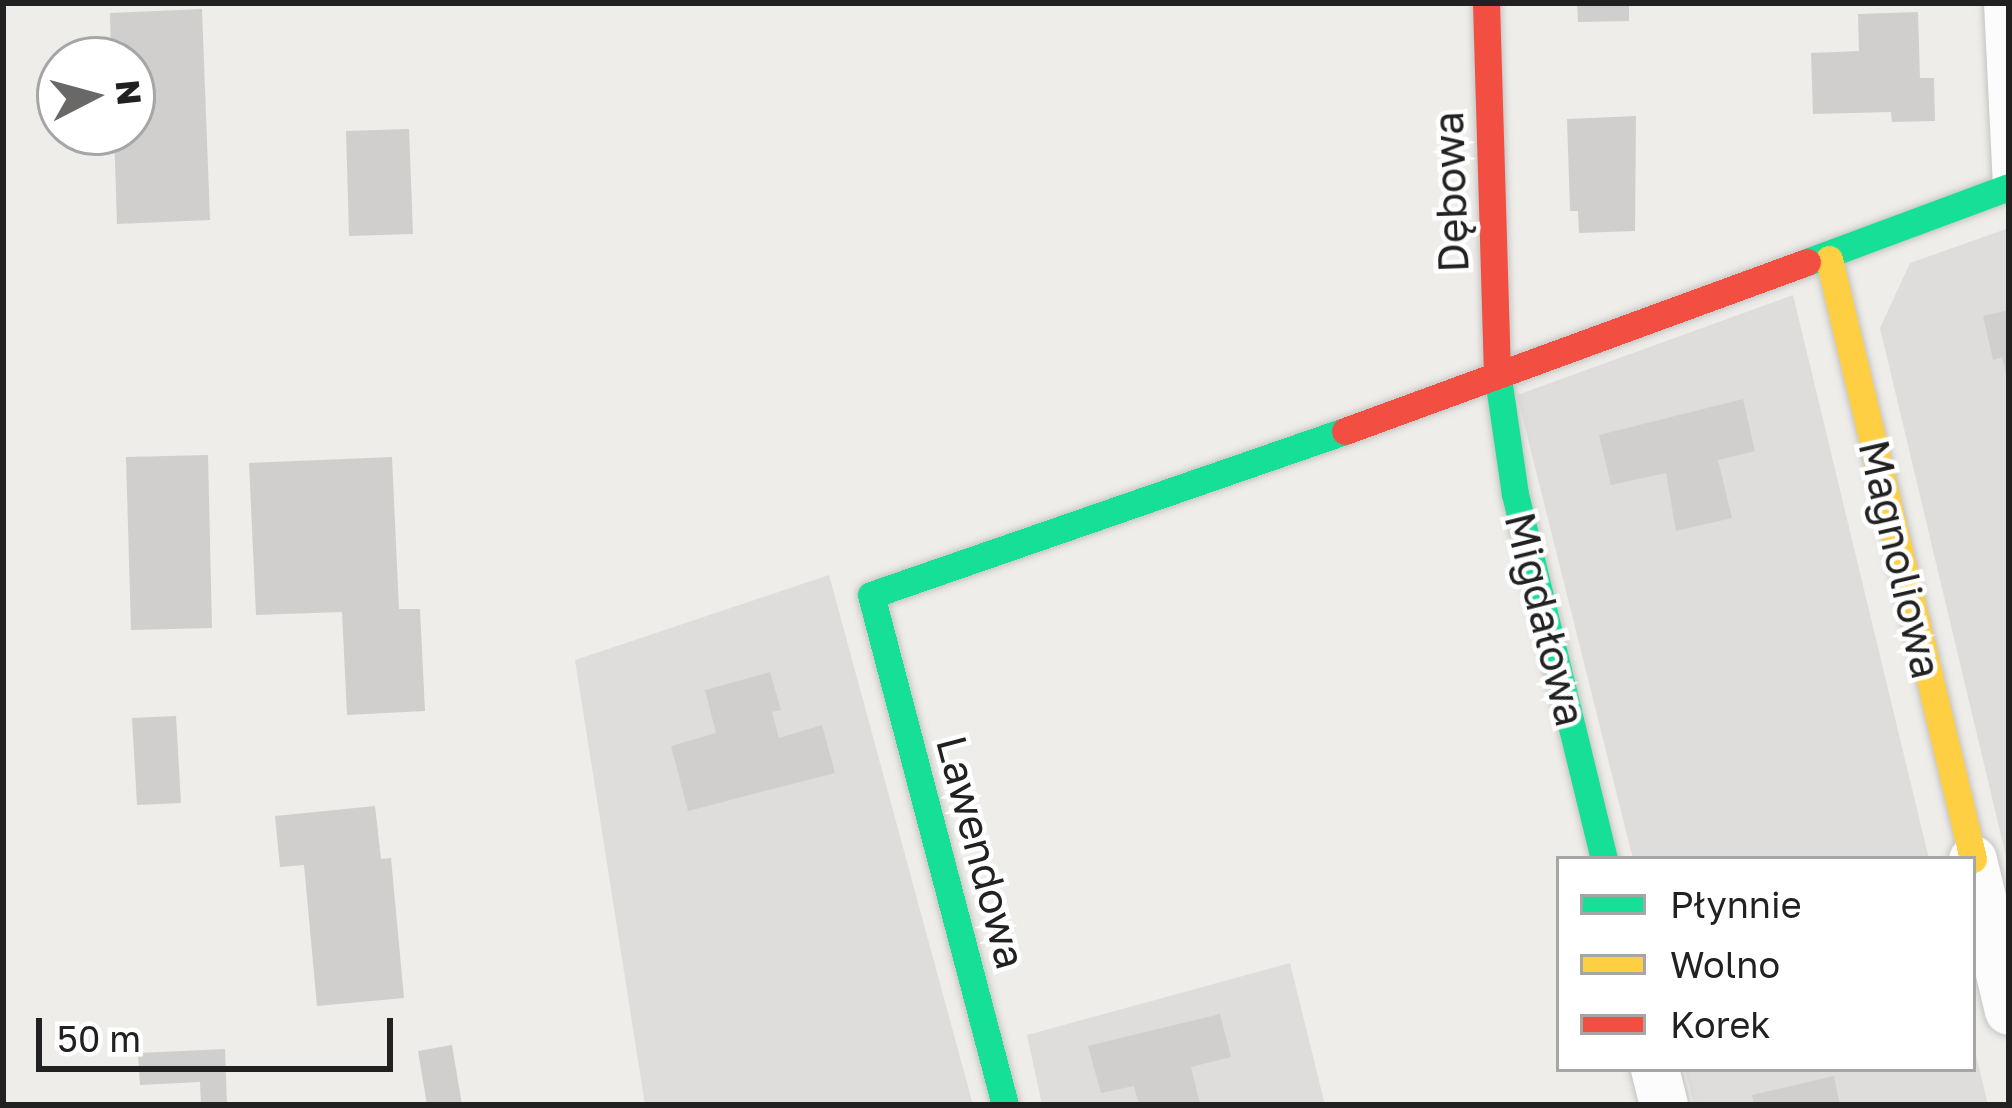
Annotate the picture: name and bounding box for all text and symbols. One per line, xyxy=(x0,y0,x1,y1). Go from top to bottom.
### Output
north arrow xyxy=(36,36,156,156)
text: N xyxy=(109,78,150,107)
street label: Dębowa xyxy=(1422,111,1478,273)
street label: Magnoliowa xyxy=(1849,435,1953,683)
street label: Migdałowa xyxy=(1495,507,1597,731)
street label: Lawendowa xyxy=(927,730,1037,974)
legend xyxy=(1556,856,1976,1072)
text: Płynnie xyxy=(1670,883,1802,926)
text: Wolno xyxy=(1670,943,1780,986)
scale bar xyxy=(42,994,399,1068)
text: Korek xyxy=(1670,1003,1771,1046)
text: 50 m xyxy=(57,1017,141,1060)

